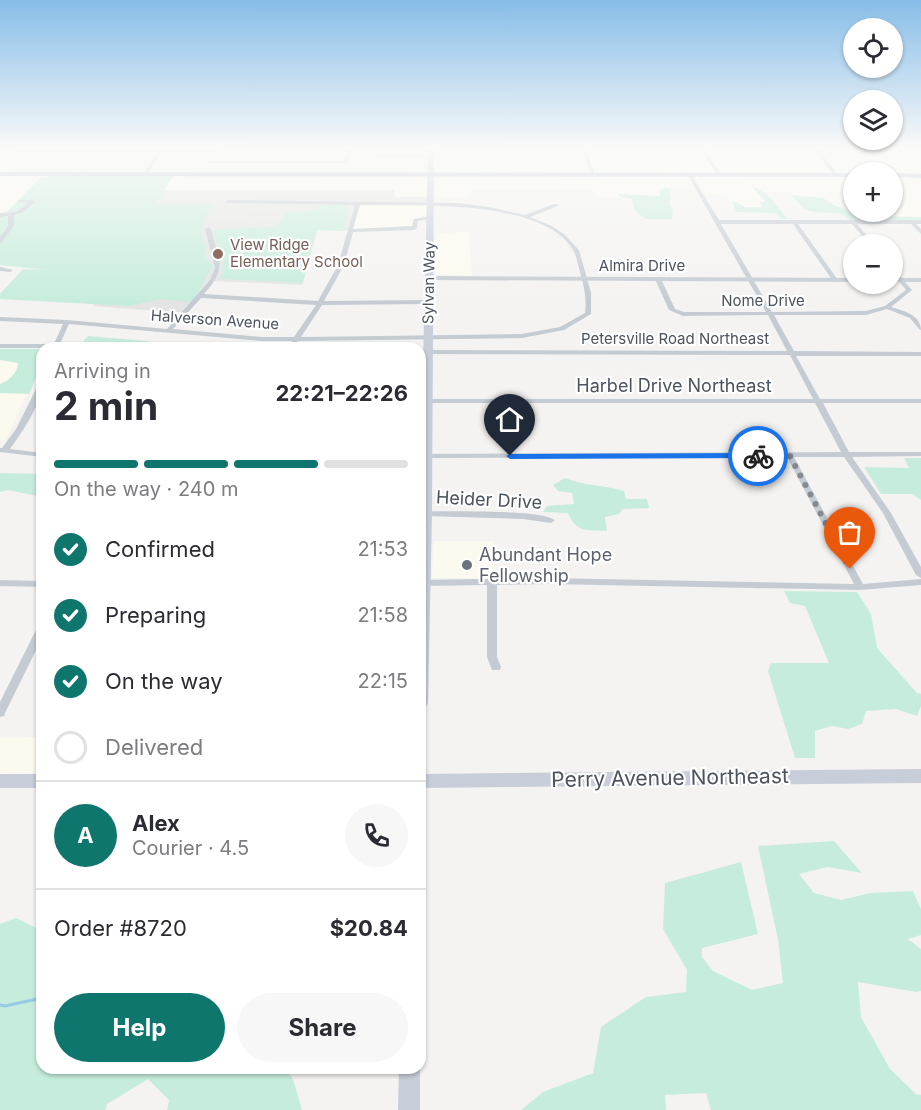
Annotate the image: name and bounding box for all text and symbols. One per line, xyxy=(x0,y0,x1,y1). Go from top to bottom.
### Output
map controls xyxy=(843,18,903,294)
button: locate xyxy=(843,18,903,78)
button: layers xyxy=(843,90,903,150)
button: + xyxy=(843,162,903,222)
button: − xyxy=(843,234,903,294)
place label: View Ridge Elementary School xyxy=(230,235,363,271)
street label: Sylvan Way xyxy=(418,241,439,324)
marker: View Ridge Elementary School xyxy=(211,247,225,261)
street label: Almira Drive xyxy=(599,256,685,275)
street label: Nome Drive xyxy=(721,291,805,310)
street label: Halverson Avenue xyxy=(150,306,280,333)
street label: Petersville Road Northeast xyxy=(581,329,769,348)
text: Arriving in xyxy=(54,359,151,383)
street label: Harbel Drive Northeast xyxy=(576,375,772,396)
text: 22:21–22:26 xyxy=(275,380,408,406)
text: 2 min xyxy=(54,382,158,429)
pin xyxy=(484,394,535,456)
icon: home xyxy=(493,403,526,436)
courier xyxy=(728,426,788,486)
icon: bike xyxy=(742,440,775,473)
text: On the way · 240 m xyxy=(54,477,239,501)
street label: Heider Drive xyxy=(435,486,543,513)
pin xyxy=(824,507,875,569)
icon: bag xyxy=(833,516,866,549)
icon: check xyxy=(54,533,87,566)
text: Confirmed xyxy=(105,536,215,562)
text: 21:53 xyxy=(357,537,408,561)
place label: Abundant Hope Fellowship xyxy=(479,544,612,586)
marker: Abundant Hope Fellowship xyxy=(460,558,474,572)
icon: check xyxy=(54,599,87,632)
text: Preparing xyxy=(105,602,206,628)
text: 21:58 xyxy=(357,603,408,627)
icon: check xyxy=(54,665,87,698)
text: On the way xyxy=(105,668,223,694)
text: 22:15 xyxy=(358,669,408,693)
text: Delivered xyxy=(105,734,203,760)
street label: Perry Avenue Northeast xyxy=(551,763,789,792)
button: phone xyxy=(345,804,408,867)
text: Alex xyxy=(132,810,180,836)
text: A xyxy=(77,822,94,848)
text: Courier · 4.5 xyxy=(132,836,249,860)
text: Order #8720 xyxy=(54,915,187,941)
text: $20.84 xyxy=(330,915,408,941)
button: Help xyxy=(54,993,225,1062)
button: Share xyxy=(237,993,408,1062)

